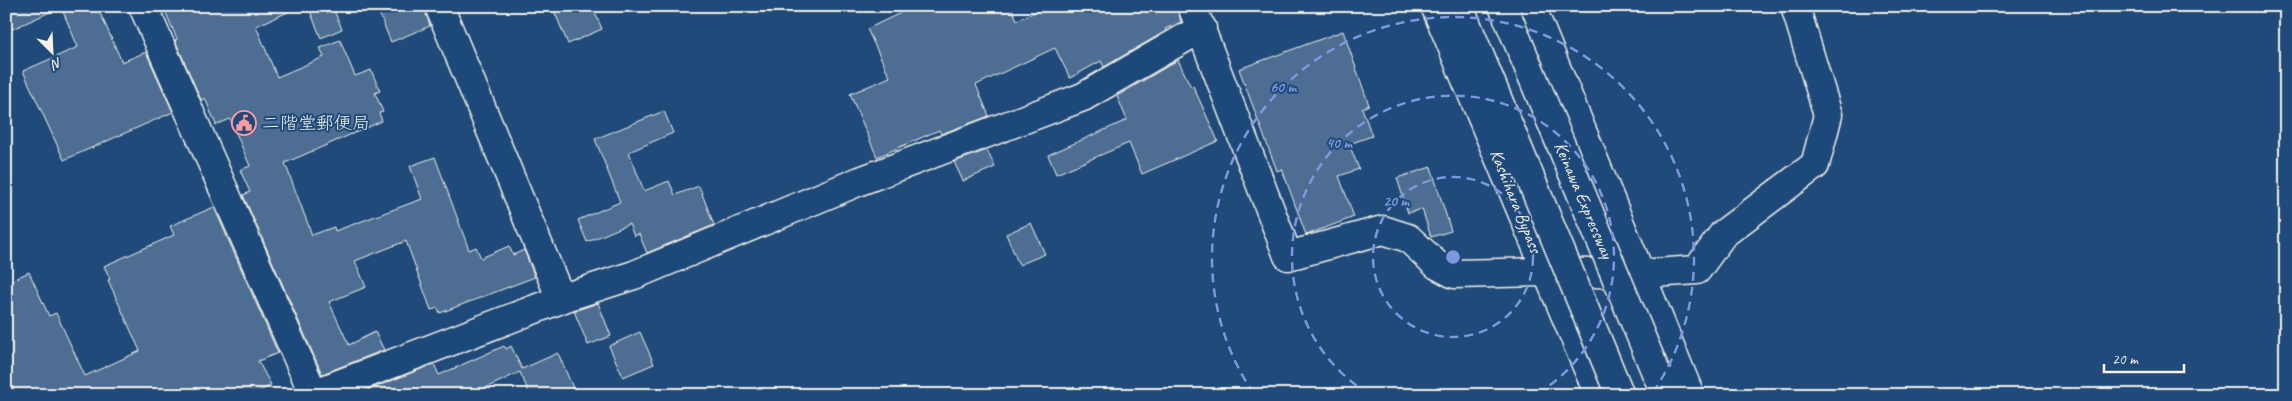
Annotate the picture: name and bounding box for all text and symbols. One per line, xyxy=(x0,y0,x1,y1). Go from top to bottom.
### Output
north arrow xyxy=(28,28,78,78)
text: N xyxy=(48,54,65,74)
text: 60 m xyxy=(1270,78,1297,97)
public building icon: 二階堂郵便局 xyxy=(231,110,257,136)
place label: 二階堂郵便局 xyxy=(262,112,370,134)
text: 40 m xyxy=(1326,134,1353,153)
street label: Keinawa Expressway xyxy=(1550,138,1619,263)
street label: Kashihara Bypass xyxy=(1485,146,1547,258)
text: 20 m xyxy=(1383,192,1410,211)
centre of rings xyxy=(1444,248,1462,266)
scale bar xyxy=(2104,341,2184,373)
text: 20 m xyxy=(2112,350,2139,369)

